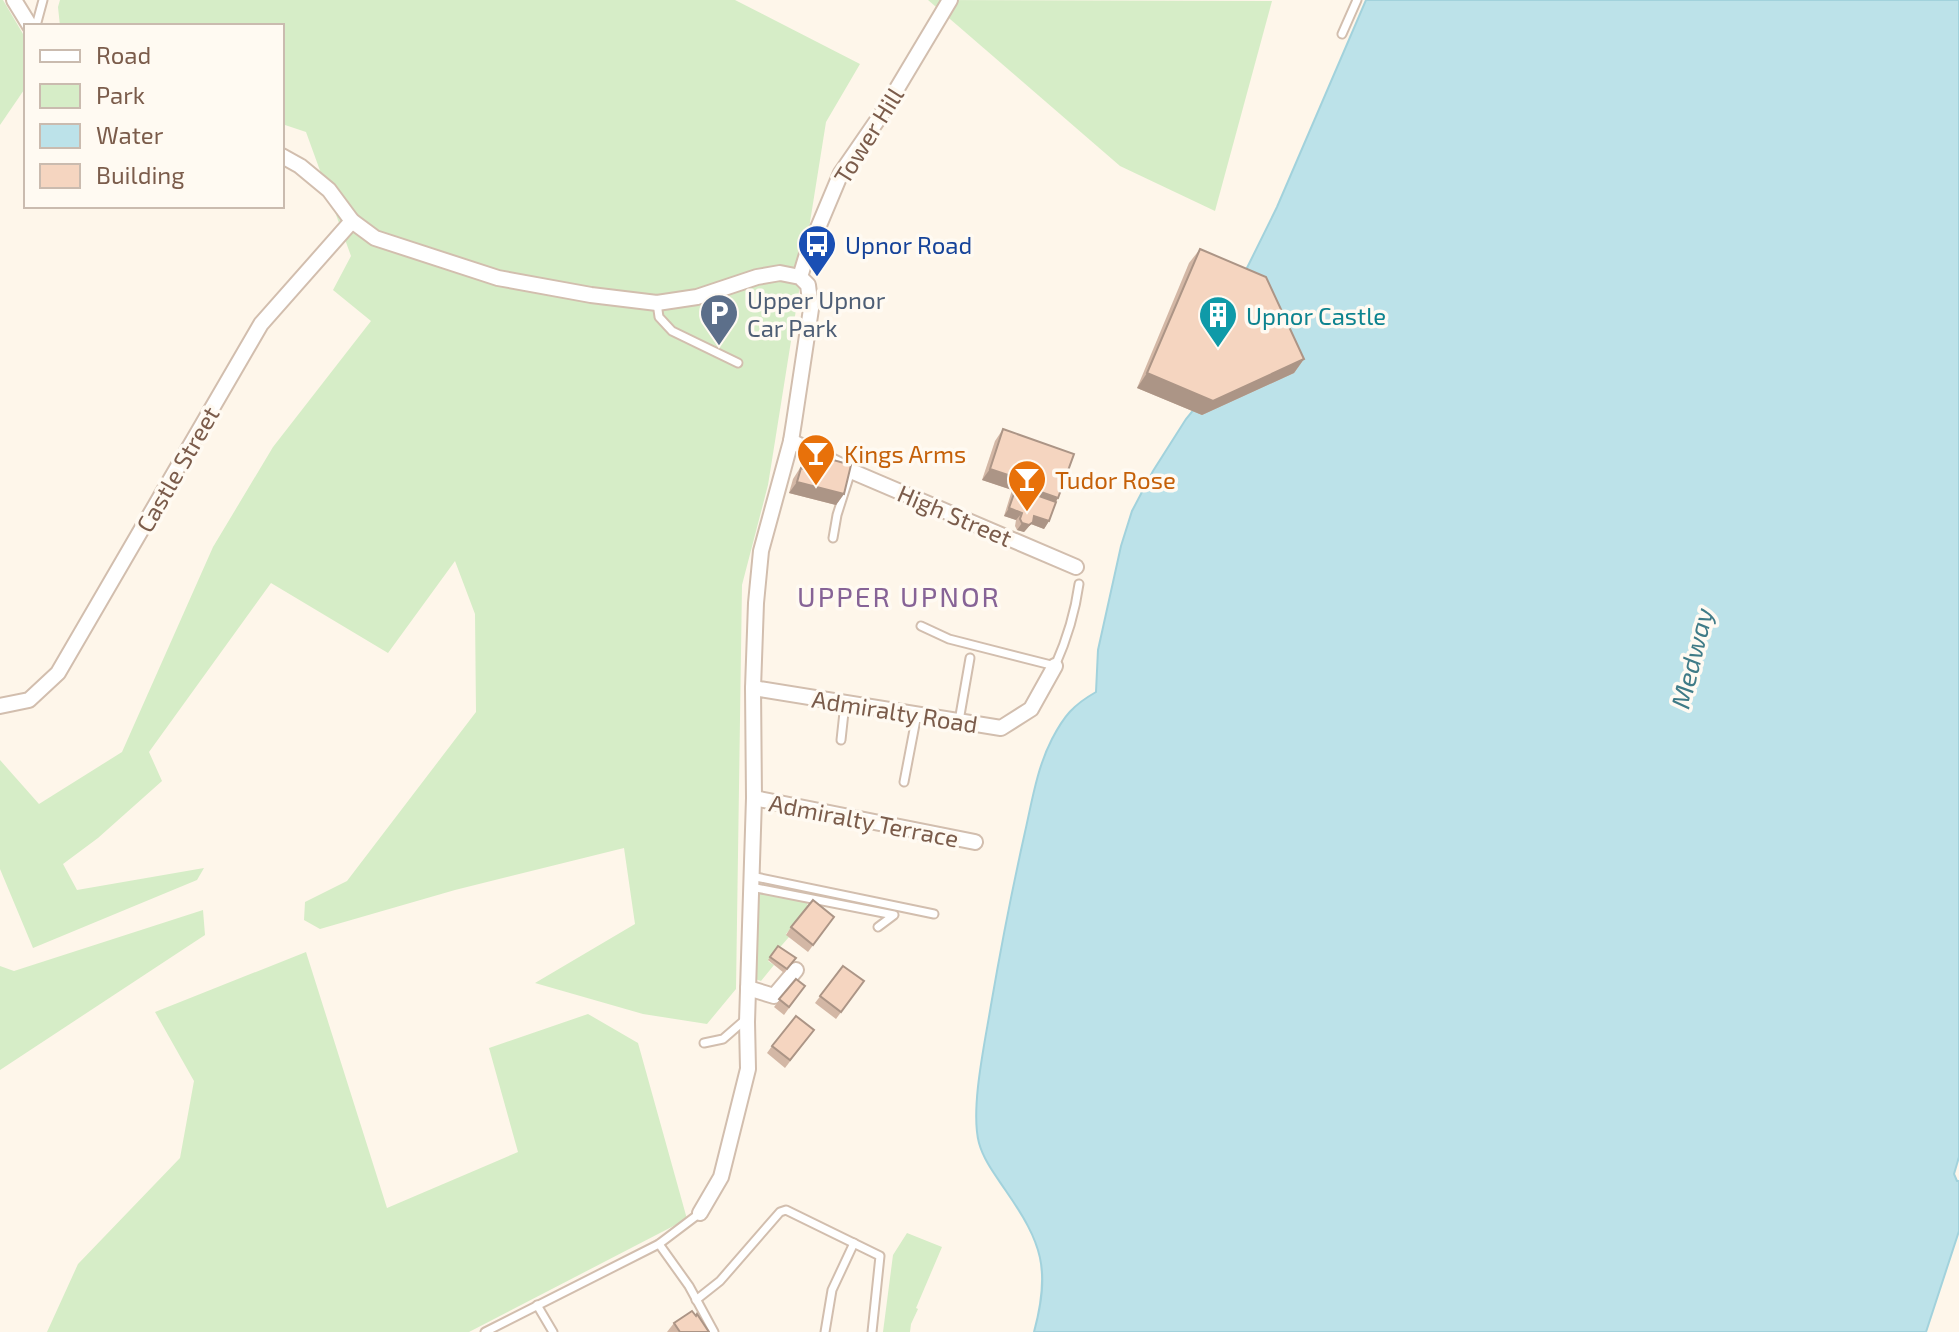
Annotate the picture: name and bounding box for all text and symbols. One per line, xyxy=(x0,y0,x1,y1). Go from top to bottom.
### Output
legend xyxy=(24,24,284,208)
text: Road xyxy=(96,40,151,69)
text: Park xyxy=(96,80,145,109)
street label: Tower Hill xyxy=(827,81,909,189)
text: Water xyxy=(96,120,164,149)
text: Building xyxy=(96,160,185,189)
bus stop icon: Upnor Road xyxy=(796,223,838,278)
place label: Upnor Road xyxy=(845,230,972,259)
place label: Upper Upnor Car Park xyxy=(747,285,886,342)
parking icon: Upper Upnor Car Park xyxy=(698,292,740,347)
building icon: Upnor Castle xyxy=(1197,294,1239,349)
place label: Upnor Castle xyxy=(1246,301,1386,330)
street label: Castle Street xyxy=(129,401,225,537)
bar icon: Kings Arms xyxy=(795,432,837,487)
place label: Kings Arms xyxy=(844,439,966,468)
bar icon: Tudor Rose xyxy=(1006,458,1048,513)
place label: Tudor Rose xyxy=(1055,465,1176,494)
street label: High Street xyxy=(893,478,1017,552)
district label: UPPER UPNOR xyxy=(797,579,1001,613)
water label: Medway xyxy=(1664,604,1719,712)
street label: Admiralty Road xyxy=(810,684,980,738)
street label: Admiralty Terrace xyxy=(767,787,961,853)

